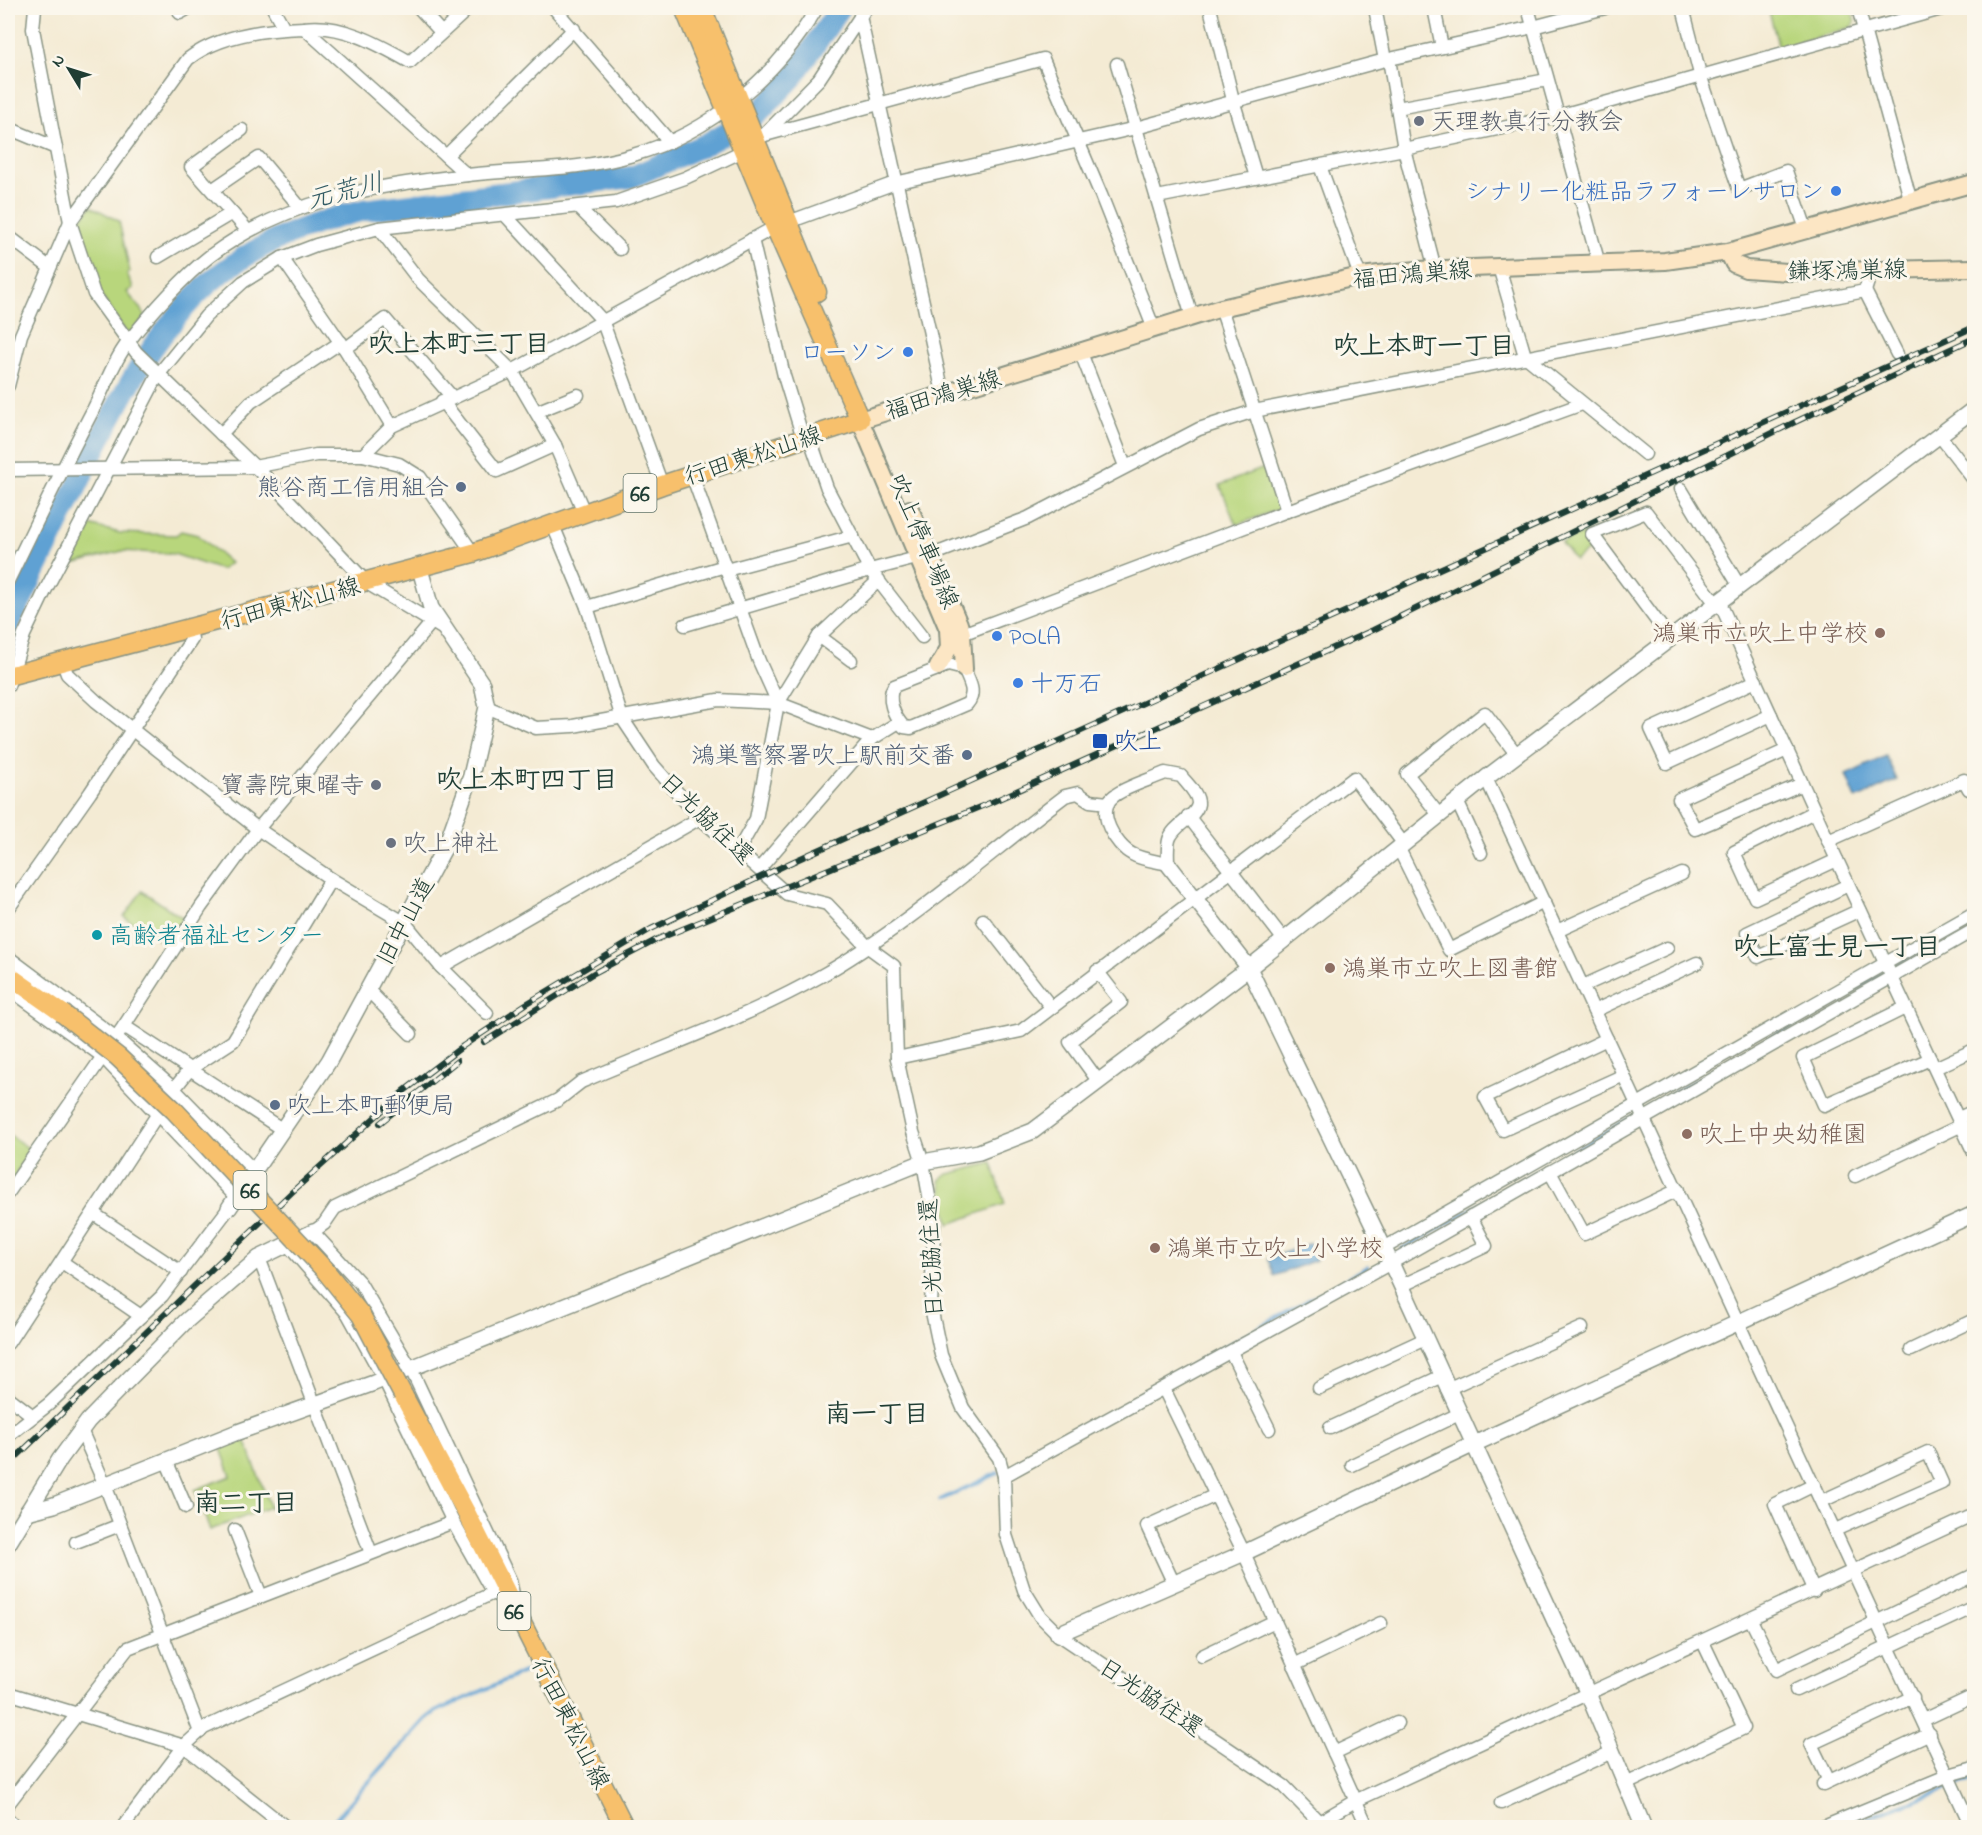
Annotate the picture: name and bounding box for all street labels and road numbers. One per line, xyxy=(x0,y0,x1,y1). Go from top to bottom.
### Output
street label: 福田鴻巣線 xyxy=(1351,254,1474,299)
street label: 鎌塚鴻巣線 xyxy=(1787,254,1907,291)
street label: 福田鴻巣線 xyxy=(881,362,1006,431)
street label: 行田東松山線 xyxy=(680,418,828,496)
street label: 吹上停車場線 xyxy=(877,469,966,615)
road number: 66 xyxy=(624,474,656,512)
street label: 行田東松山線 xyxy=(217,570,365,641)
street label: 日光脇往還 xyxy=(650,766,761,874)
street label: 旧中山道 xyxy=(369,872,445,973)
road number: 66 xyxy=(234,1171,266,1209)
street label: 日光脇往還 xyxy=(913,1197,954,1319)
road number: 66 xyxy=(498,1592,530,1630)
street label: 日光脇往還 xyxy=(1090,1651,1209,1747)
street label: 行田東松山線 xyxy=(520,1652,617,1796)

